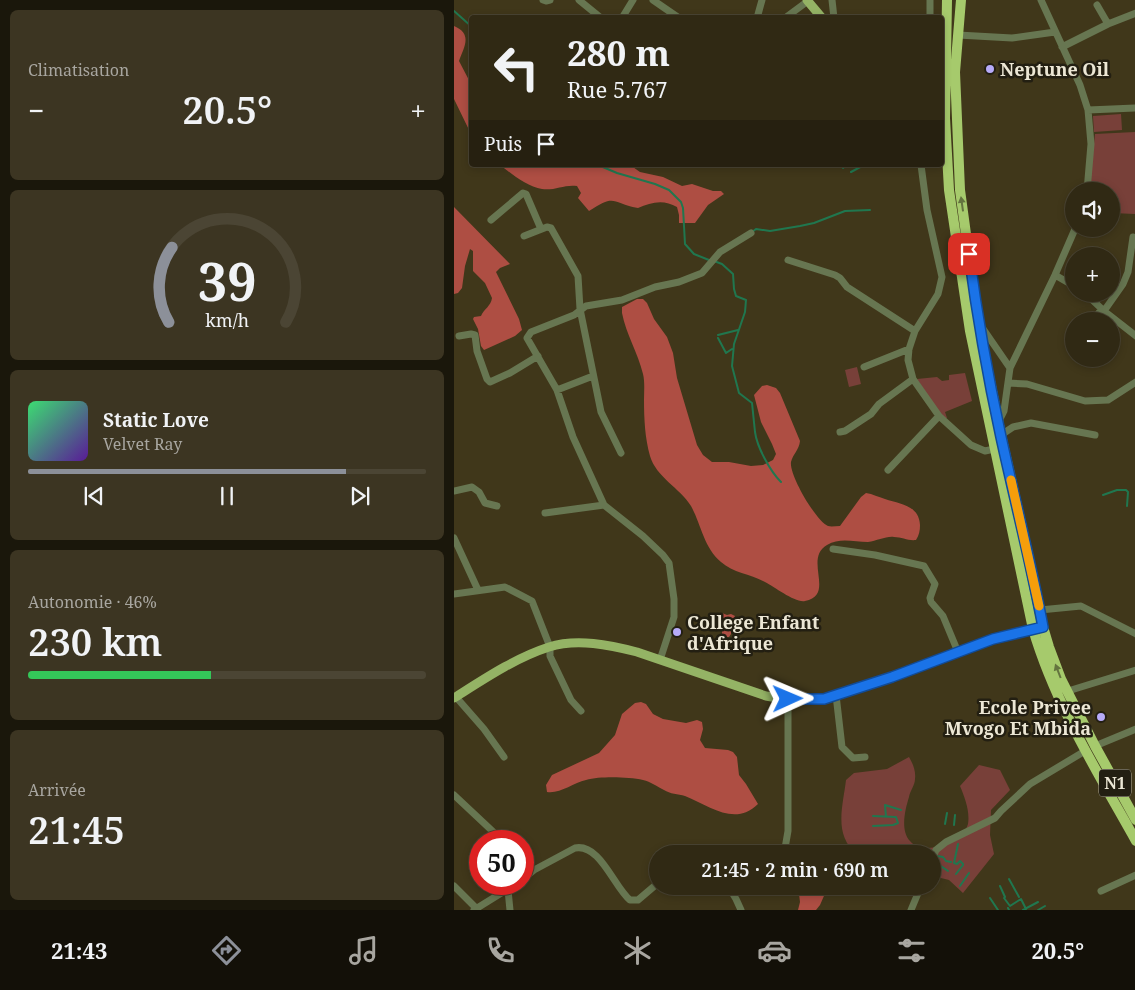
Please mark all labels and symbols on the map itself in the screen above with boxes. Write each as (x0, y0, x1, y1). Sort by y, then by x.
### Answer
place label: Neptune Oil (1000, 57, 1110, 81)
marker: Neptune Oil (984, 63, 996, 75)
one-way arrow (958, 195, 966, 211)
pin (948, 233, 990, 275)
place label: College Enfant d'Afrique (687, 610, 819, 655)
marker: College Enfant d'Afrique (671, 626, 683, 638)
one-way arrow (1054, 663, 1062, 678)
position arrow (761, 672, 813, 724)
place label: Ecole Privee Mvogo Et Mbida (945, 695, 1091, 740)
marker: Ecole Privee Mvogo Et Mbida (1095, 711, 1107, 723)
road number: N1 (1099, 770, 1131, 796)
speed limit sign: 50 (469, 830, 534, 895)

